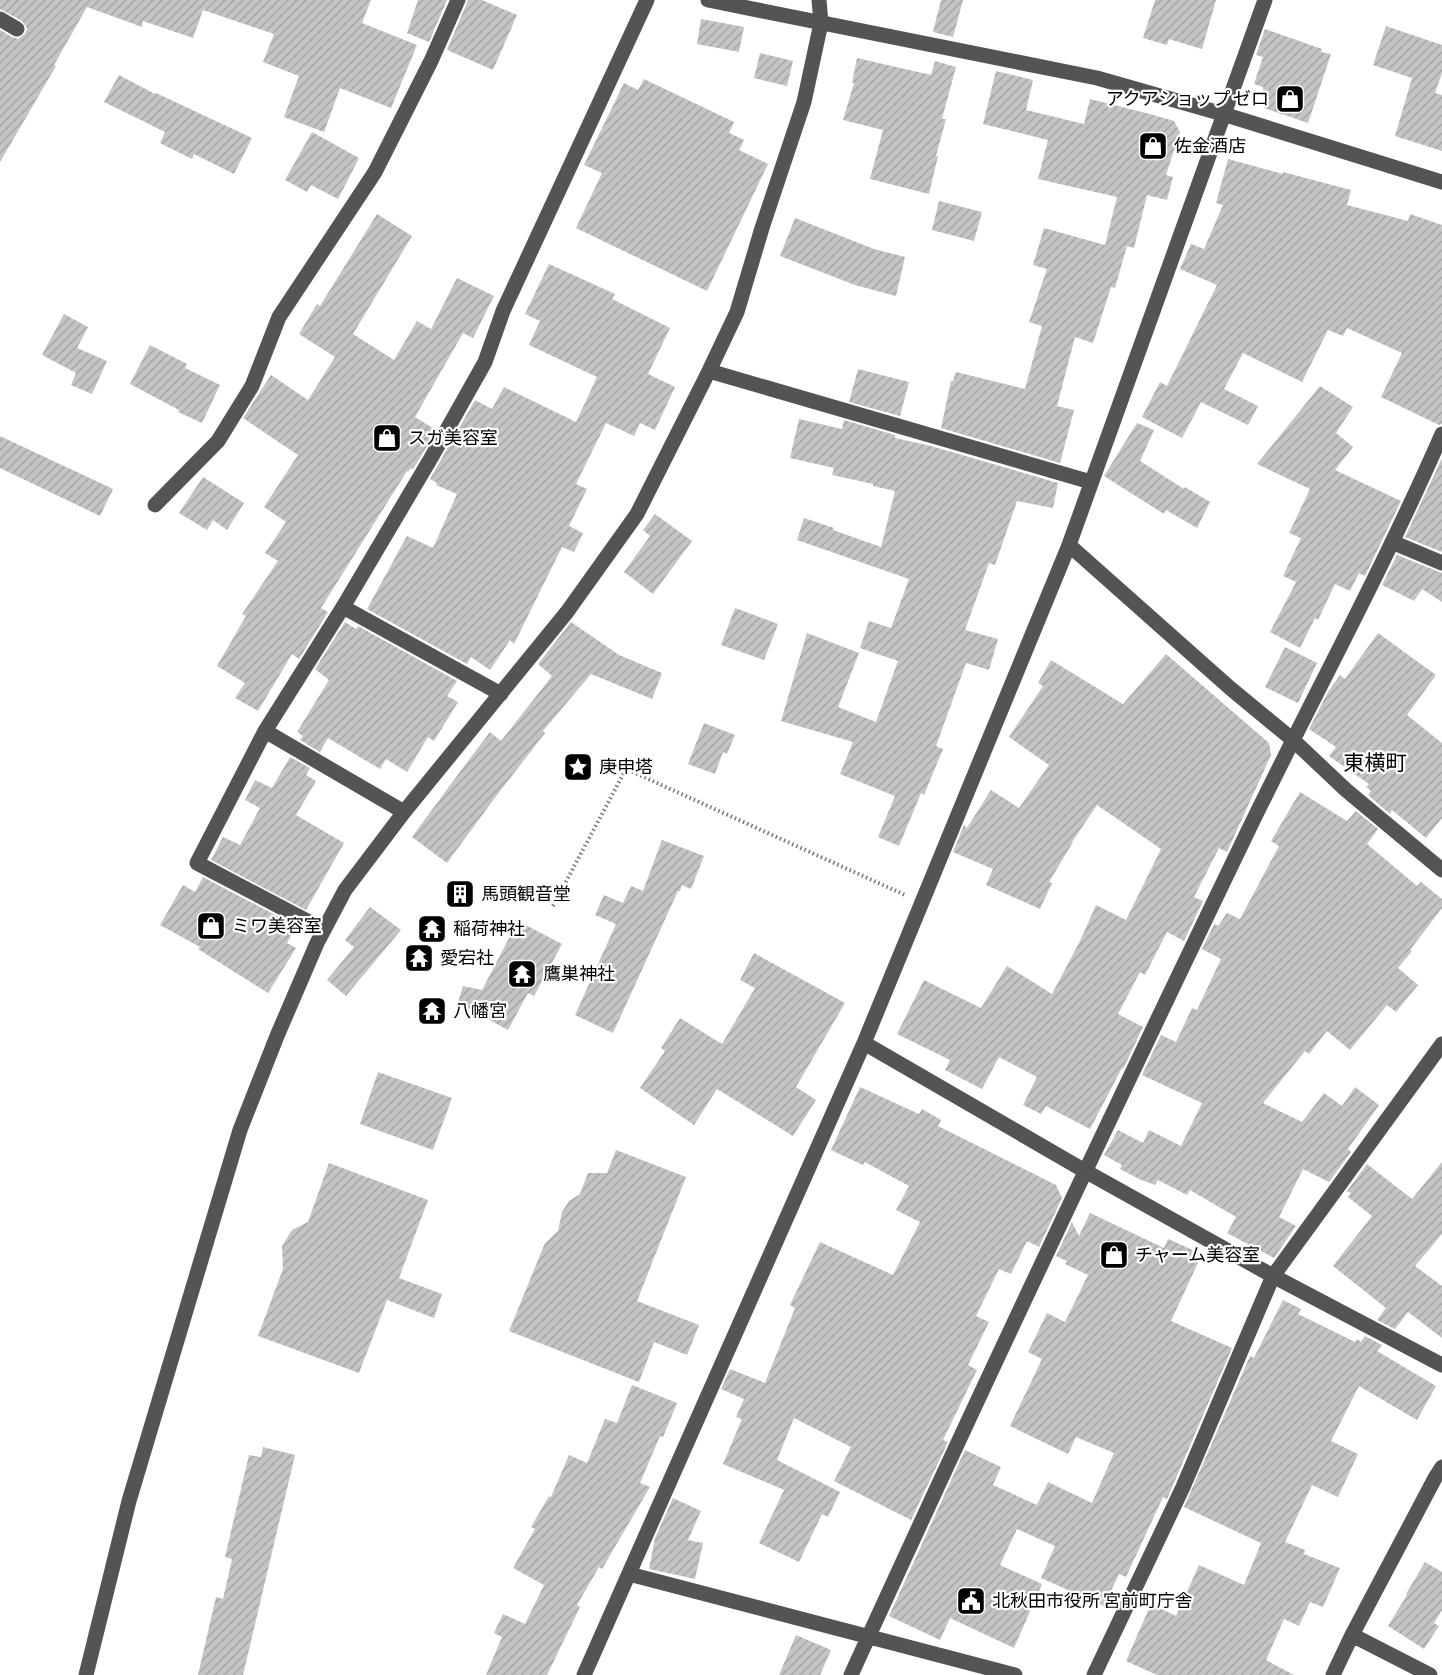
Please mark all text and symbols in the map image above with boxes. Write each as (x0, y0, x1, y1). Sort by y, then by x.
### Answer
shop icon: アクアショップ ゼロ (1274, 83, 1306, 115)
place label: アクアショップ ゼロ (1106, 89, 1269, 110)
shop icon: 佐金酒店 (1137, 130, 1169, 162)
place label: 佐金酒店 (1174, 136, 1246, 157)
shop icon: スガ美容室 (371, 422, 403, 454)
place label: スガ美容室 (408, 428, 498, 449)
place icon: 庚申塔 (562, 751, 594, 783)
district label: 東横町 (1344, 751, 1407, 776)
place label: 庚申塔 (599, 757, 653, 778)
building icon: 馬頭観音堂 (444, 878, 476, 910)
place label: 馬頭観音堂 (481, 884, 571, 905)
shop icon: ミワ美容室 (195, 910, 227, 942)
temple icon: 稲荷神社 (416, 913, 448, 945)
place label: ミワ美容室 (232, 916, 322, 937)
place label: 稲荷神社 (453, 919, 525, 940)
temple icon: 愛宕社 (403, 942, 435, 974)
place label: 愛宕社 (440, 948, 494, 969)
temple icon: 鷹巣神社 (506, 958, 538, 990)
place label: 鷹巣神社 (543, 964, 615, 985)
temple icon: 八幡宮 (416, 995, 448, 1027)
place label: 八幡宮 (453, 1001, 507, 1022)
shop icon: チャーム美容室 (1098, 1239, 1130, 1271)
place label: チャーム美容室 (1135, 1245, 1260, 1266)
public building icon: 北秋田市役所 宮前町庁舎 (955, 1585, 987, 1617)
place label: 北秋田市役所 宮前町庁舎 (992, 1591, 1193, 1612)

